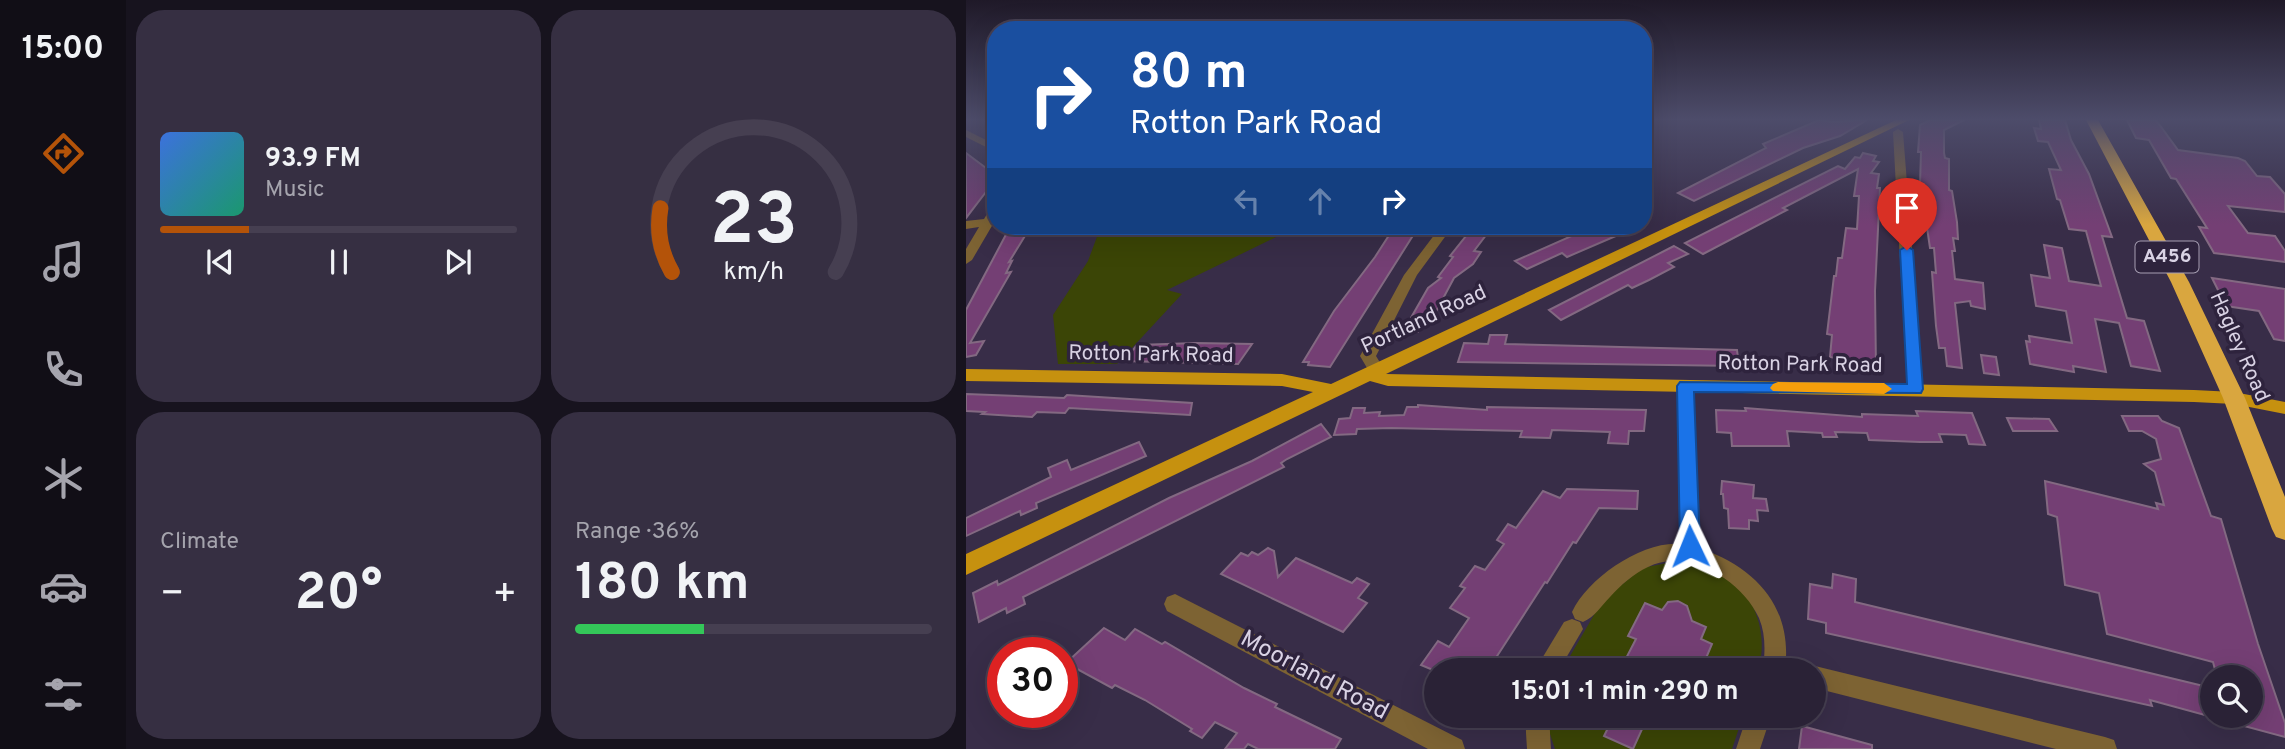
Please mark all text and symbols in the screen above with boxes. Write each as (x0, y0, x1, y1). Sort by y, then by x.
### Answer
text: 15:00 (22, 30, 104, 70)
text: 80 m (1130, 44, 1247, 106)
icon: right (1015, 49, 1106, 140)
text: Rotton Park Road (1130, 105, 1382, 145)
icon: directions (39, 129, 88, 178)
text: 93.9 FM (265, 143, 361, 176)
text: Music (265, 176, 325, 205)
pin (1877, 178, 1937, 250)
text: 23 (709, 179, 798, 271)
icon: left (1228, 182, 1266, 220)
icon: ahead (1301, 182, 1339, 220)
icon: right (1374, 182, 1412, 220)
icon: arrive (1888, 189, 1926, 227)
icon: music (39, 237, 88, 286)
road number: A456 (2136, 242, 2198, 272)
icon: previous (201, 243, 239, 281)
icon: pause (320, 243, 358, 281)
icon: next (439, 243, 477, 281)
text: km/h (723, 257, 784, 289)
street label: Portland Road (1357, 279, 1491, 361)
street label: Hagley Road (2203, 287, 2275, 407)
street label: Rotton Park Road (1068, 340, 1234, 370)
icon: phone (39, 345, 88, 394)
street label: Rotton Park Road (1717, 350, 1883, 380)
icon: climate (39, 454, 88, 503)
position arrow (1653, 509, 1727, 583)
text: Range · 36% (575, 518, 699, 547)
text: Climate (160, 528, 239, 557)
text: 180 km (575, 552, 750, 618)
icon: car (39, 562, 88, 611)
text: 20° (295, 562, 382, 628)
text: − (160, 571, 185, 620)
text: + (492, 571, 517, 620)
street label: Moorland Road (1235, 624, 1393, 728)
speed limit sign: 30 (987, 637, 1078, 728)
map controls (2200, 665, 2263, 728)
button: search (2200, 665, 2263, 728)
icon: filters (39, 670, 88, 719)
text: 15:01 · 1 min · 290 m (1512, 676, 1738, 709)

